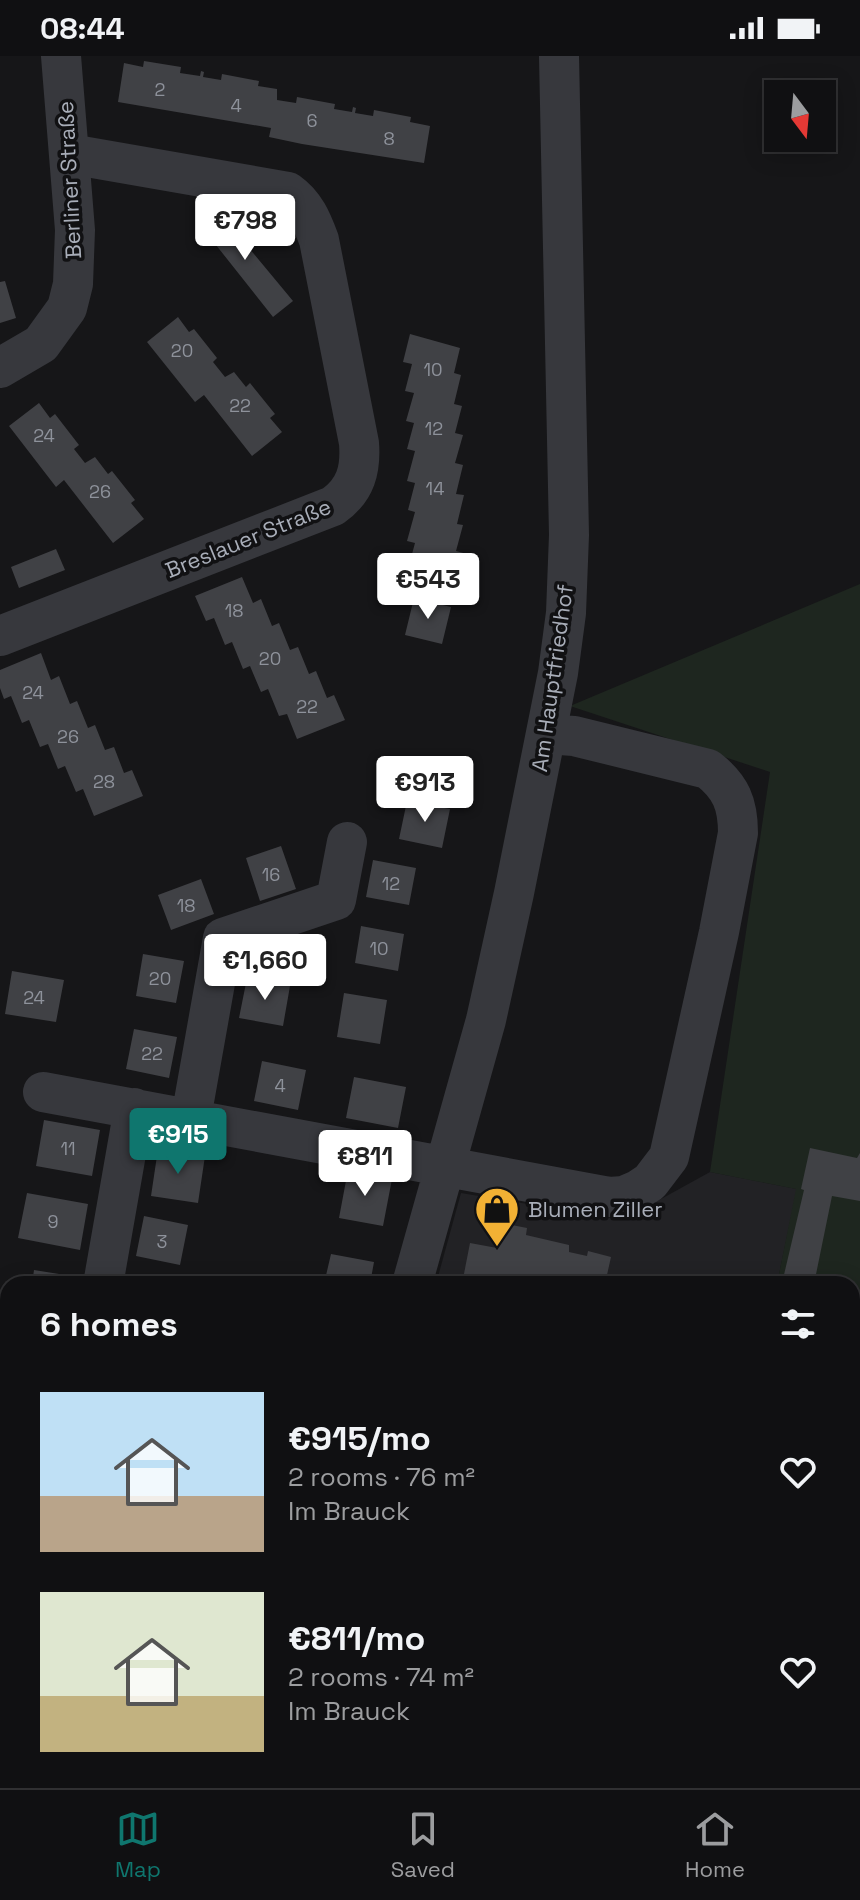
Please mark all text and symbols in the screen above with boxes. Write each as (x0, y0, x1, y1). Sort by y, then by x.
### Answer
text: 08:44 (40, 9, 125, 48)
house number: 2 (155, 78, 165, 101)
north arrow (764, 80, 836, 152)
map controls (764, 80, 836, 152)
house number: 4 (230, 94, 242, 117)
street label: Berliner Straße (51, 100, 87, 260)
house number: 6 (306, 109, 318, 132)
house number: 8 (383, 127, 395, 150)
pin: €798 (198, 194, 292, 262)
text: €798 (213, 203, 277, 237)
house number: 20 (171, 339, 193, 362)
house number: 10 (423, 358, 443, 381)
house number: 22 (229, 394, 251, 417)
house number: 12 (425, 417, 443, 440)
house number: 24 (33, 424, 55, 447)
house number: 14 (426, 477, 444, 500)
house number: 26 (89, 480, 111, 503)
street label: Breslauer Straße (161, 492, 335, 584)
pin: €543 (381, 553, 475, 621)
text: €543 (395, 562, 461, 596)
street label: Am Hauptfriedhof (525, 582, 579, 773)
house number: 18 (225, 599, 243, 622)
house number: 20 (259, 647, 281, 670)
house number: 24 (22, 681, 44, 704)
house number: 22 (296, 695, 318, 718)
house number: 26 (57, 725, 79, 748)
pin: €913 (378, 756, 472, 824)
text: €913 (394, 765, 456, 799)
house number: 28 (93, 770, 115, 793)
house number: 16 (262, 863, 280, 886)
house number: 12 (382, 872, 400, 895)
house number: 18 (177, 894, 195, 917)
pin: €1,660 (200, 934, 330, 1002)
house number: 10 (369, 937, 389, 960)
text: €1,660 (222, 943, 308, 977)
house number: 20 (149, 967, 171, 990)
house number: 24 (23, 986, 45, 1009)
house number: 22 (141, 1042, 163, 1065)
house number: 4 (274, 1074, 286, 1097)
pin: €915 (131, 1108, 225, 1176)
text: €915 (147, 1117, 209, 1151)
pin: €811 (318, 1130, 412, 1198)
house number: 11 (60, 1137, 76, 1160)
text: €811 (337, 1139, 393, 1173)
shop icon: Blumen Ziller (473, 1185, 521, 1248)
place label: Blumen Ziller (528, 1195, 663, 1223)
house number: 9 (47, 1210, 59, 1233)
house number: 3 (157, 1230, 167, 1253)
icon: filters (776, 1302, 820, 1346)
text: 6 homes (40, 1303, 178, 1346)
text: €915/mo (288, 1417, 431, 1460)
icon: home (104, 1424, 200, 1520)
icon: heart (776, 1450, 820, 1494)
text: 2 rooms · 76 m² (288, 1460, 475, 1494)
text: Im Brauck (288, 1494, 410, 1528)
text: €811/mo (288, 1617, 425, 1660)
icon: home (104, 1624, 200, 1720)
icon: heart (776, 1650, 820, 1694)
text: 2 rooms · 74 m² (288, 1660, 474, 1694)
text: Im Brauck (288, 1694, 410, 1728)
tab: Map (115, 1807, 161, 1883)
tab: Saved (391, 1807, 455, 1883)
tab: Home (685, 1807, 745, 1883)

